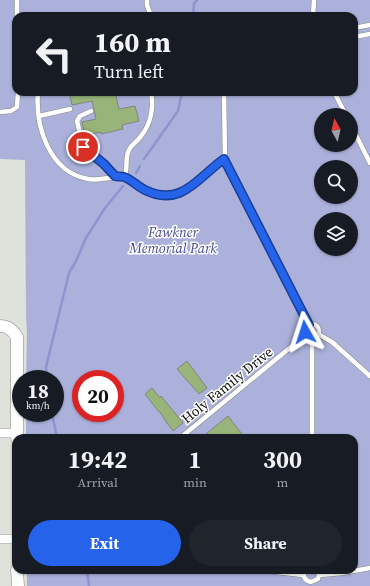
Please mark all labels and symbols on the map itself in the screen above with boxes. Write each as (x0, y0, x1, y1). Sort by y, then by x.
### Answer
north arrow (314, 108, 358, 152)
pin (66, 130, 100, 164)
park label: Fawkner Memorial Park (128, 222, 217, 258)
position arrow (284, 311, 326, 353)
street label: Holy Family Drive (177, 342, 277, 428)
speed limit sign: 20 (72, 370, 124, 422)

